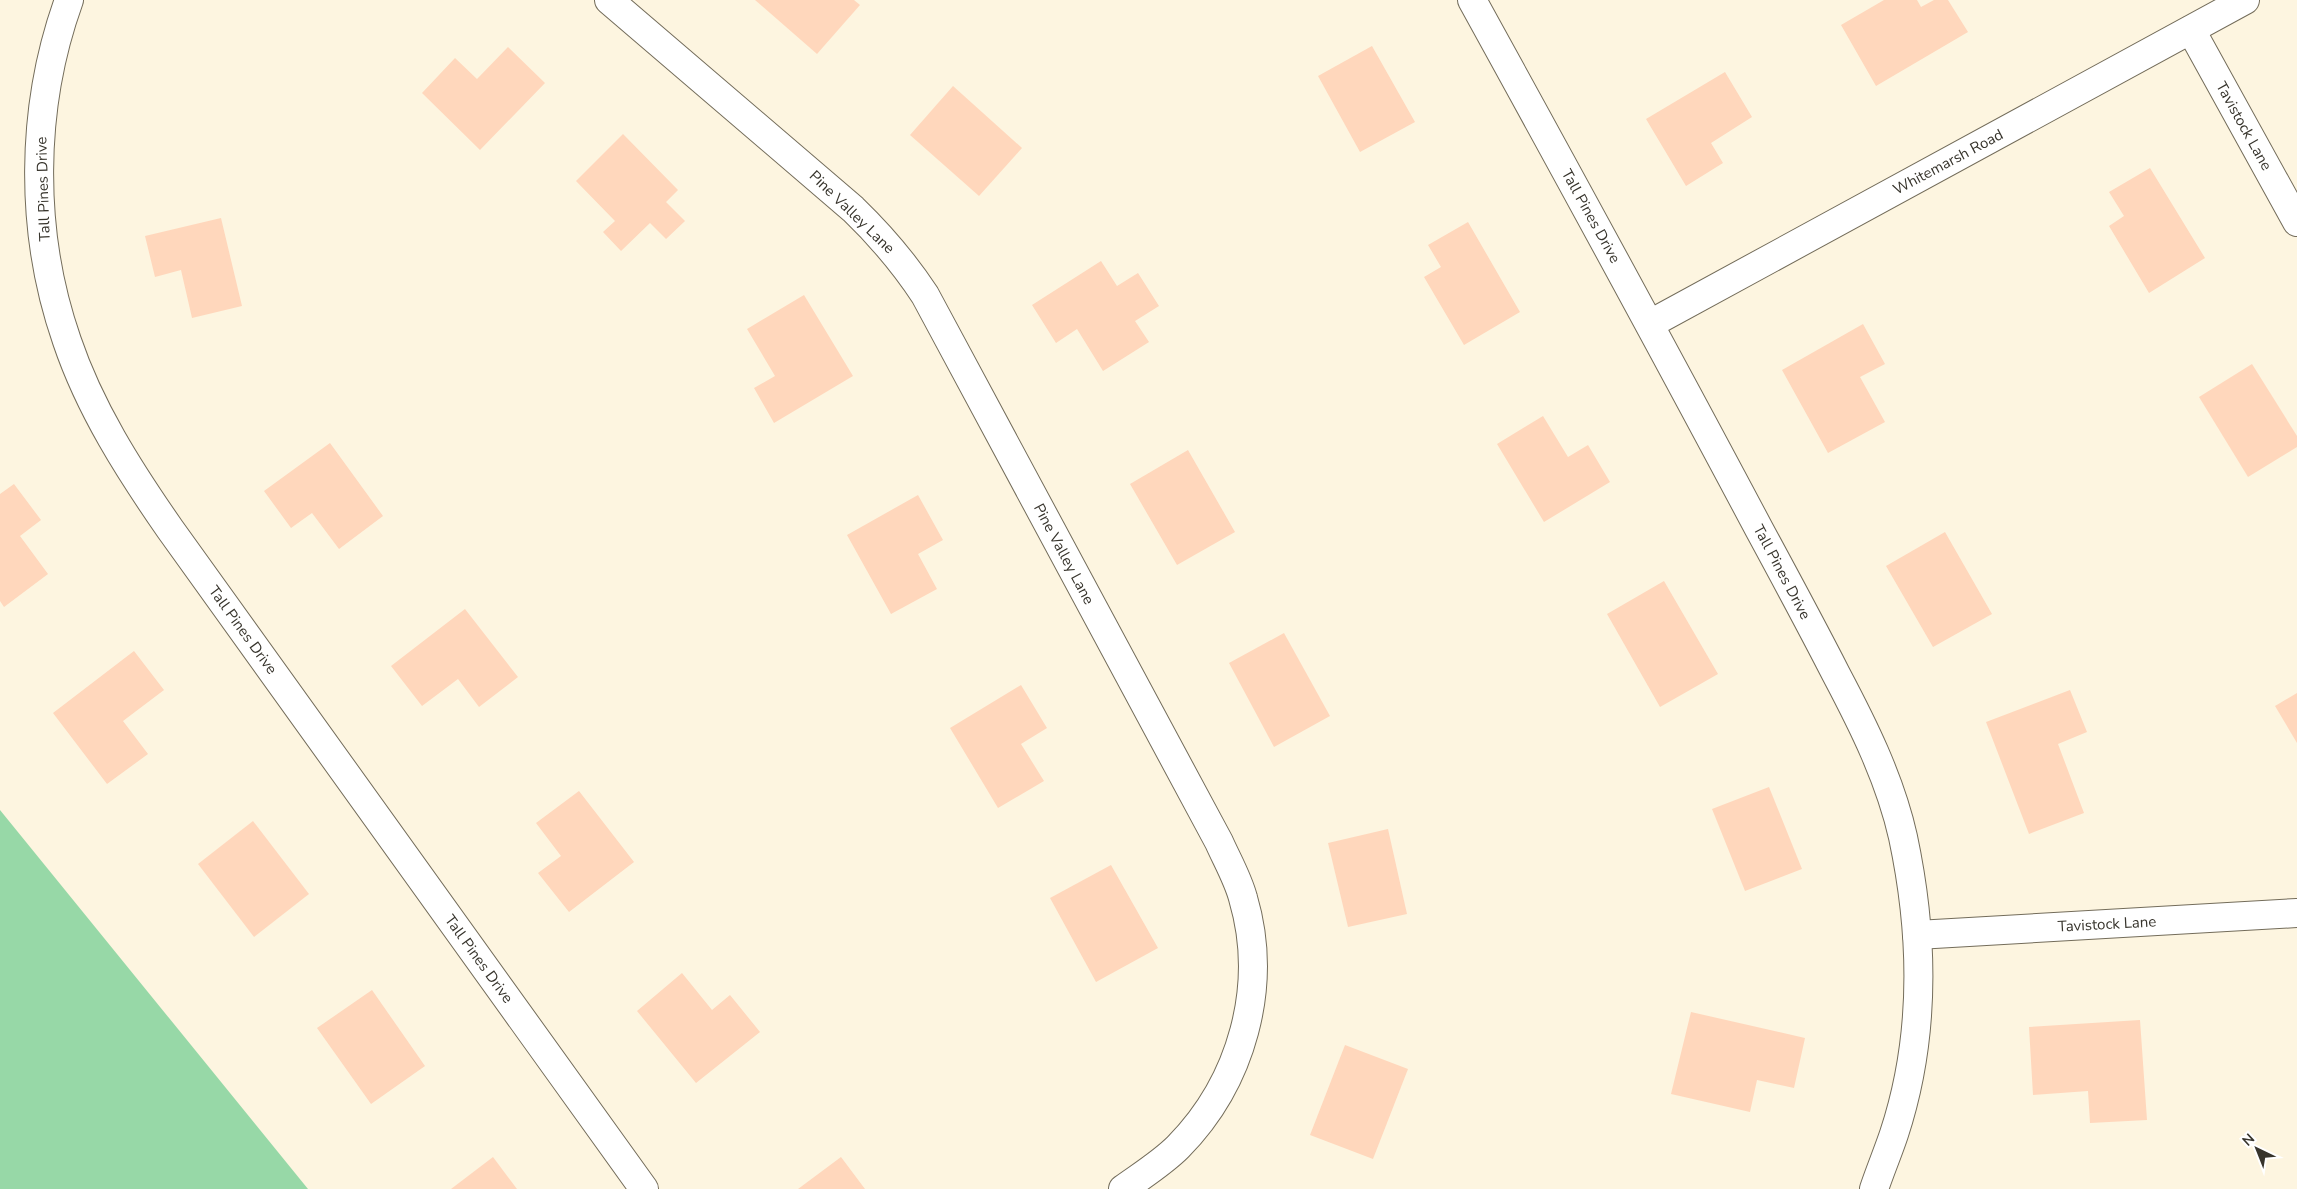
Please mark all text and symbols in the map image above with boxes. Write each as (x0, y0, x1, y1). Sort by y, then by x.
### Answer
street label: Tavistock Lane (2211, 78, 2277, 174)
street label: Whitemarsh Road (1889, 124, 2007, 200)
street label: Tall Pines Drive (31, 136, 55, 242)
street label: Tall Pines Drive (1557, 165, 1625, 267)
street label: Pine Valley Lane (805, 166, 899, 258)
street label: Pine Valley Lane (1029, 500, 1099, 608)
street label: Tall Pines Drive (1749, 521, 1815, 623)
street label: Tall Pines Drive (204, 582, 282, 678)
street label: Tall Pines Drive (440, 911, 518, 1007)
street label: Tavistock Lane (2057, 911, 2157, 937)
north arrow (2232, 1124, 2282, 1174)
text: N (2238, 1129, 2259, 1150)

